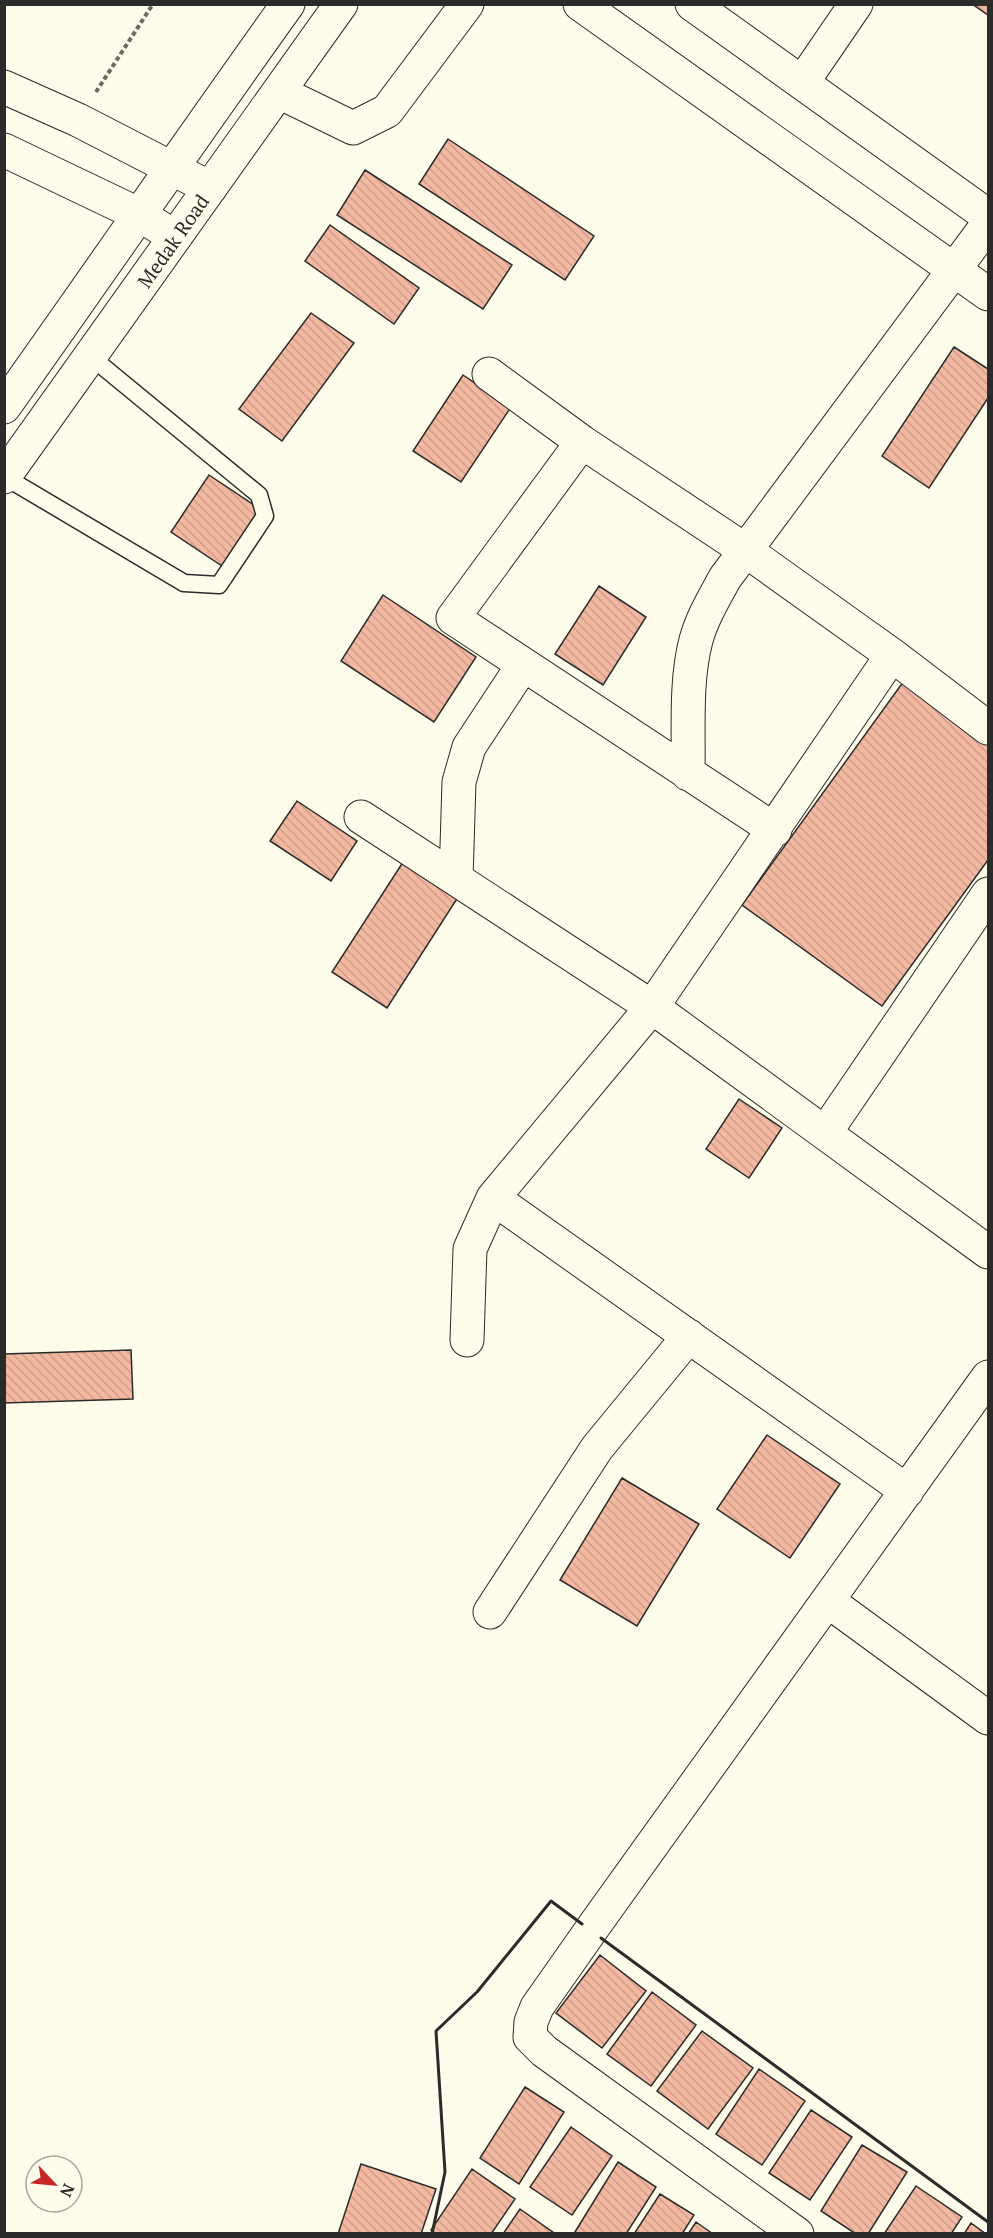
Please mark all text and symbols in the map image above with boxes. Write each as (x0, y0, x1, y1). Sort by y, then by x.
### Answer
street label: Medak Road (131, 189, 215, 293)
north arrow (24, 2154, 84, 2214)
text: N (55, 2180, 80, 2201)

